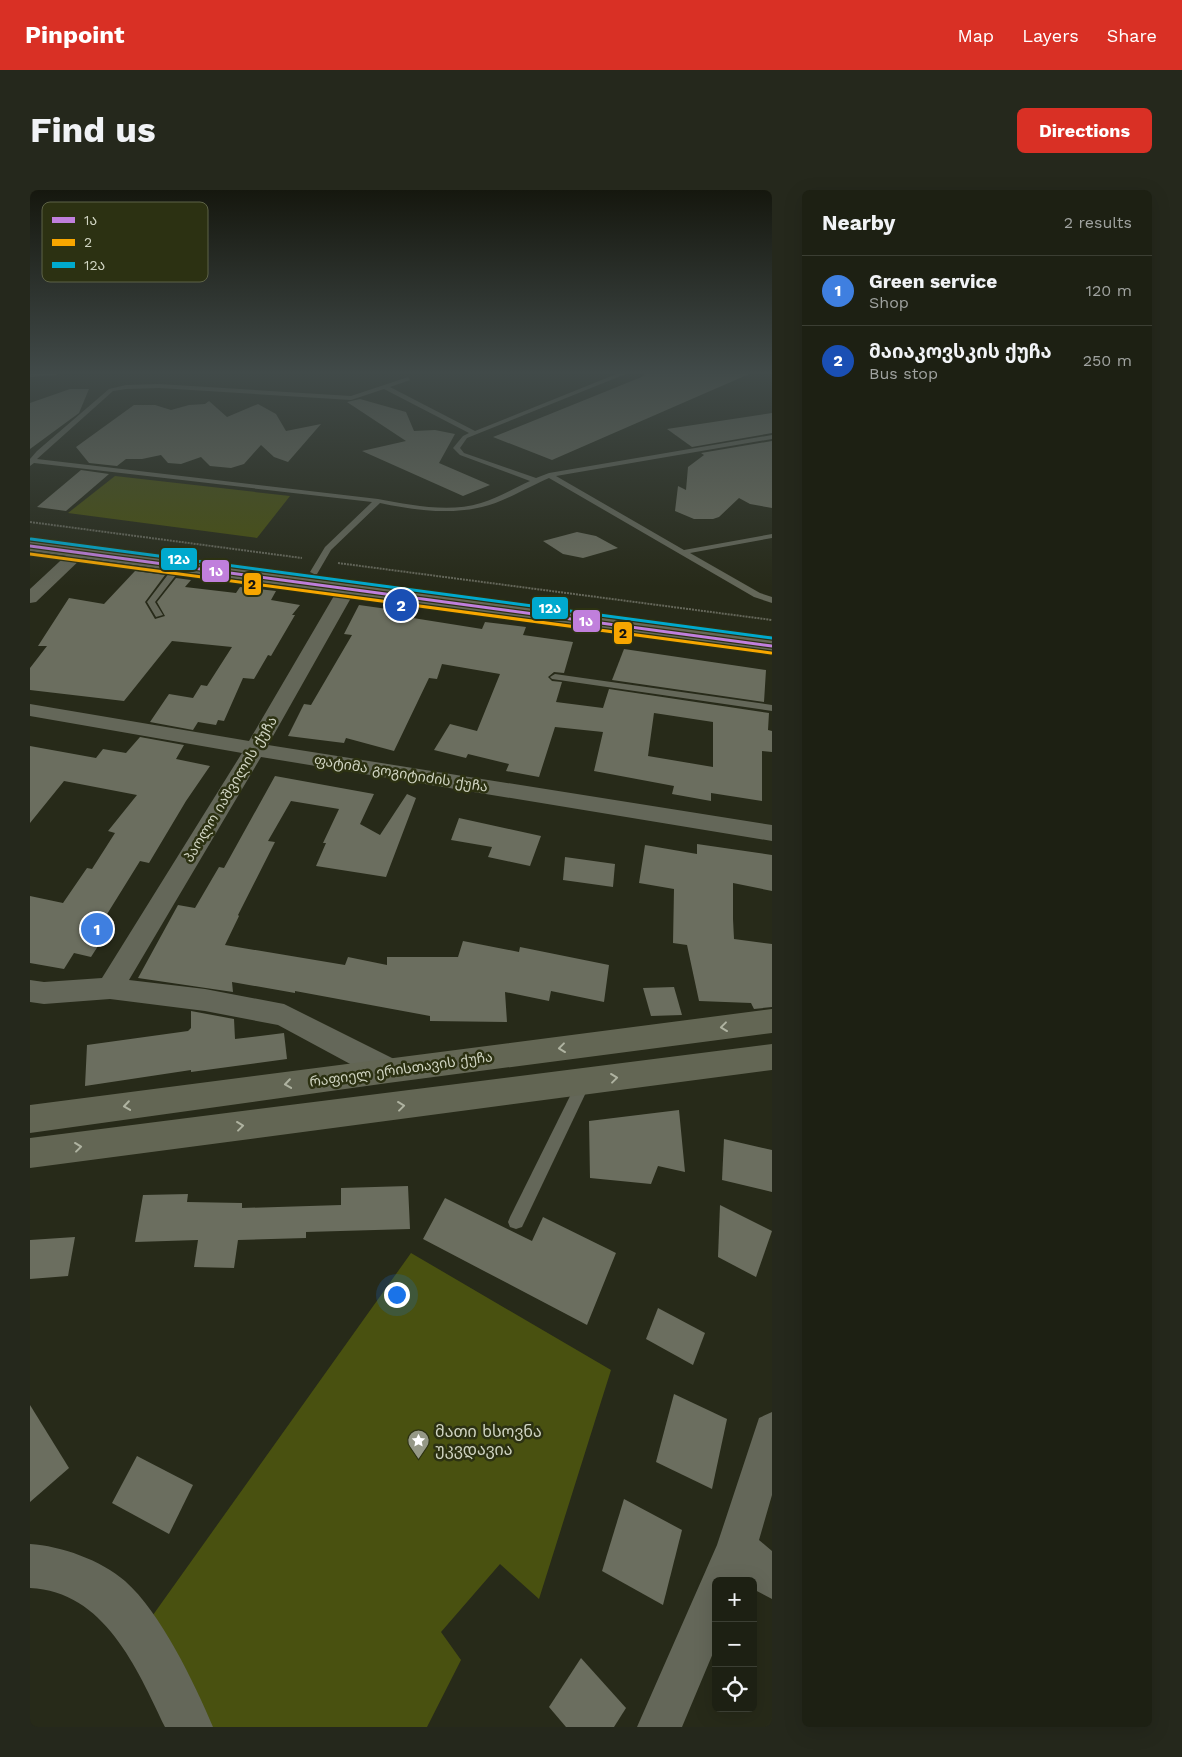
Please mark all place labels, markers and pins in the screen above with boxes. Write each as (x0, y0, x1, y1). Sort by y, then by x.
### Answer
pin: 2 (385, 586, 417, 624)
pin: 1 (81, 910, 113, 948)
place label: მათი ხსოვნა უკვდავია (435, 1422, 542, 1460)
place icon: მათი ხსოვნა უკვდავია (407, 1428, 431, 1459)

